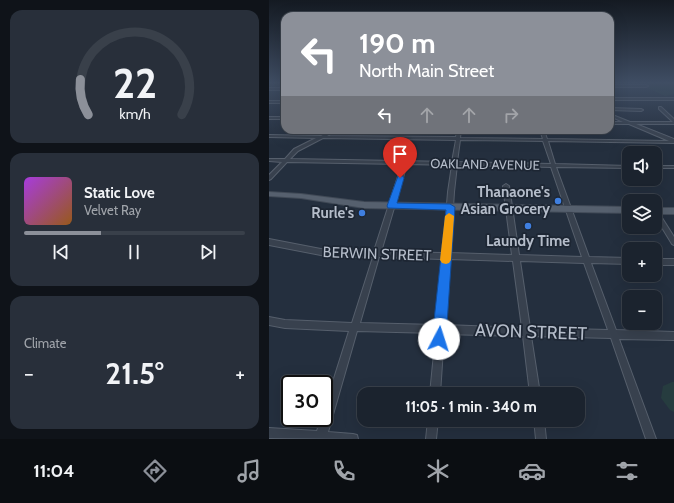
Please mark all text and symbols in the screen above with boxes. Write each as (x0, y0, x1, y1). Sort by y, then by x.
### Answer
text: 190 m (359, 26, 435, 60)
icon: left (293, 28, 345, 80)
text: 22 (112, 57, 157, 107)
text: North Main Street (359, 60, 494, 82)
text: km/h (119, 104, 150, 122)
icon: left (374, 104, 396, 126)
icon: ahead (416, 104, 438, 126)
icon: ahead (458, 104, 480, 126)
icon: right (500, 104, 522, 126)
pin (383, 137, 417, 178)
icon: arrive (389, 143, 411, 165)
map controls (622, 146, 662, 330)
button: sound (622, 146, 662, 186)
street label: OAKLAND AVENUE (430, 155, 540, 173)
place label: Thanaone's Asian Grocery (461, 183, 551, 218)
text: Static Love (84, 184, 155, 202)
button: layers (622, 194, 662, 234)
marker: Thanaone's Asian Grocery (553, 196, 563, 206)
text: Velvet Ray (84, 202, 141, 218)
place label: Rurle's (311, 204, 354, 222)
marker: Rurle's (357, 208, 367, 218)
marker: Laundy Time (523, 221, 533, 231)
place label: Laundy Time (486, 232, 570, 250)
icon: previous (50, 241, 72, 263)
icon: pause (123, 241, 145, 263)
icon: next (197, 241, 219, 263)
button: + (622, 242, 662, 282)
street label: BERWIN STREET (322, 243, 432, 265)
button: − (622, 290, 662, 330)
position arrow (418, 318, 460, 360)
street label: AVON STREET (475, 319, 588, 345)
text: Climate (24, 335, 66, 351)
text: 21.5° (105, 355, 164, 392)
text: − (24, 360, 34, 387)
text: + (235, 360, 245, 387)
speed limit sign: 30 (281, 375, 333, 427)
text: 11:05 · 1 min · 340 m (405, 398, 537, 416)
icon: directions (141, 457, 169, 485)
icon: music (235, 457, 263, 485)
icon: phone (330, 457, 358, 485)
icon: climate (424, 457, 452, 485)
icon: car (518, 457, 546, 485)
icon: filters (613, 457, 641, 485)
text: 11:04 (33, 460, 74, 482)

